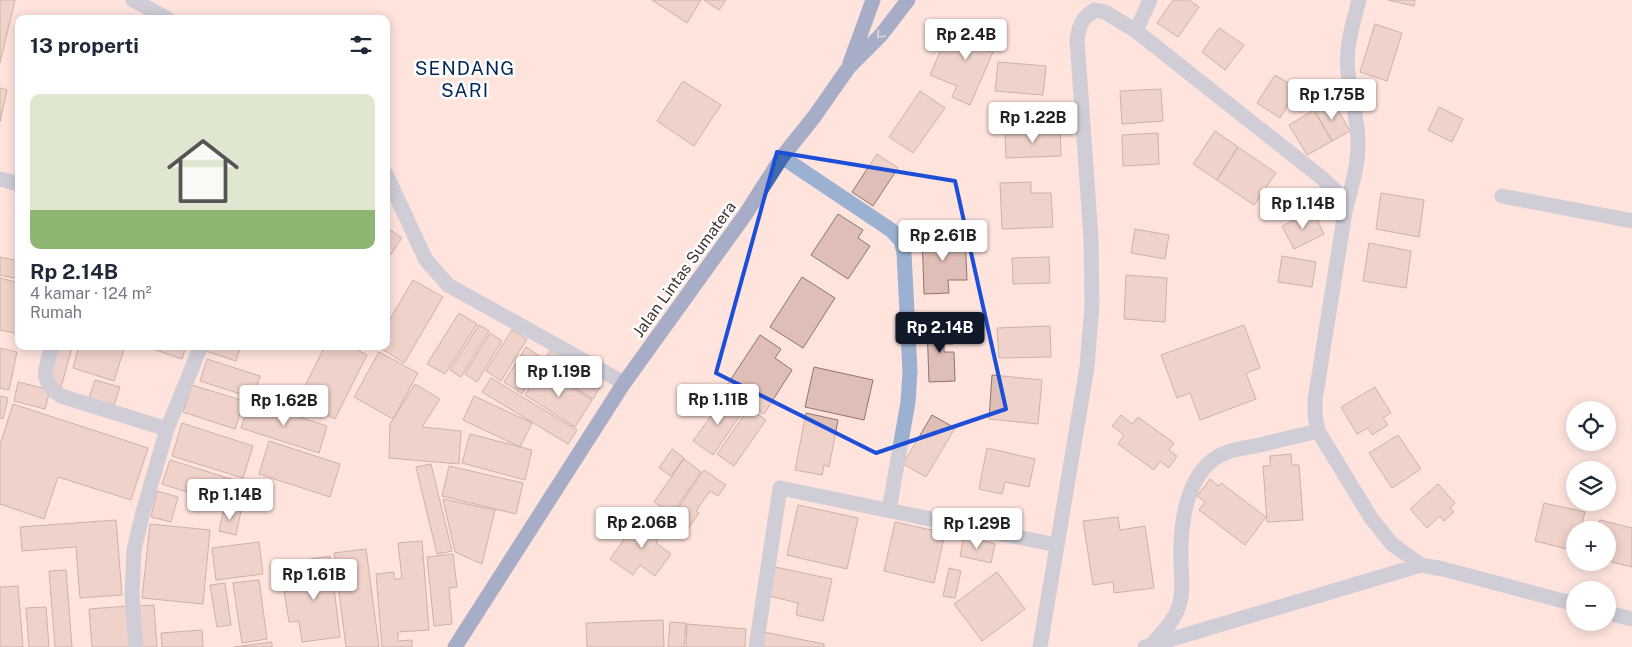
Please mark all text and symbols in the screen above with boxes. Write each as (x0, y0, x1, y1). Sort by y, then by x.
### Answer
pin: Rp 2.4B (920, 18, 1012, 61)
text: Rp 2.4B (936, 25, 996, 44)
one-way arrow (877, 30, 886, 39)
icon: filters (347, 31, 375, 59)
text: 13 properti (30, 33, 139, 58)
district label: SENDANG SARI (415, 57, 515, 101)
pin: Rp 1.75B (1280, 78, 1384, 121)
text: Rp 1.75B (1299, 85, 1365, 104)
pin: Rp 1.22B (981, 102, 1085, 144)
text: Rp 1.22B (999, 108, 1067, 127)
icon: home (158, 126, 248, 216)
pin: Rp 1.14B (1251, 188, 1355, 230)
text: Rp 1.14B (1271, 194, 1335, 213)
street label: Jalan Lintas Sumatera (629, 198, 740, 341)
pin: Rp 2.61B (891, 220, 995, 262)
text: Rp 2.61B (909, 226, 977, 245)
text: Rp 2.14B (30, 259, 118, 284)
text: 4 kamar · 124 m² (30, 284, 152, 303)
text: Rumah (30, 303, 82, 322)
pin: Rp 2.14B (888, 312, 992, 354)
text: Rp 2.14B (906, 318, 974, 337)
pin: Rp 1.19B (507, 356, 611, 398)
text: Rp 1.19B (527, 362, 591, 381)
pin: Rp 1.62B (232, 384, 336, 427)
pin: Rp 1.11B (666, 384, 770, 426)
text: Rp 1.11B (688, 390, 748, 409)
text: Rp 1.62B (250, 391, 318, 410)
map controls (1566, 401, 1616, 631)
button: locate (1566, 401, 1616, 451)
button: layers (1566, 461, 1616, 511)
pin: Rp 1.14B (178, 478, 282, 521)
text: Rp 1.14B (198, 485, 262, 504)
pin: Rp 2.06B (590, 506, 694, 549)
pin: Rp 1.29B (925, 508, 1029, 550)
text: Rp 2.06B (607, 513, 677, 532)
text: Rp 1.29B (943, 514, 1011, 533)
button: + (1566, 521, 1616, 571)
pin: Rp 1.61B (262, 558, 366, 601)
text: Rp 1.61B (282, 565, 346, 584)
button: − (1566, 581, 1616, 631)

